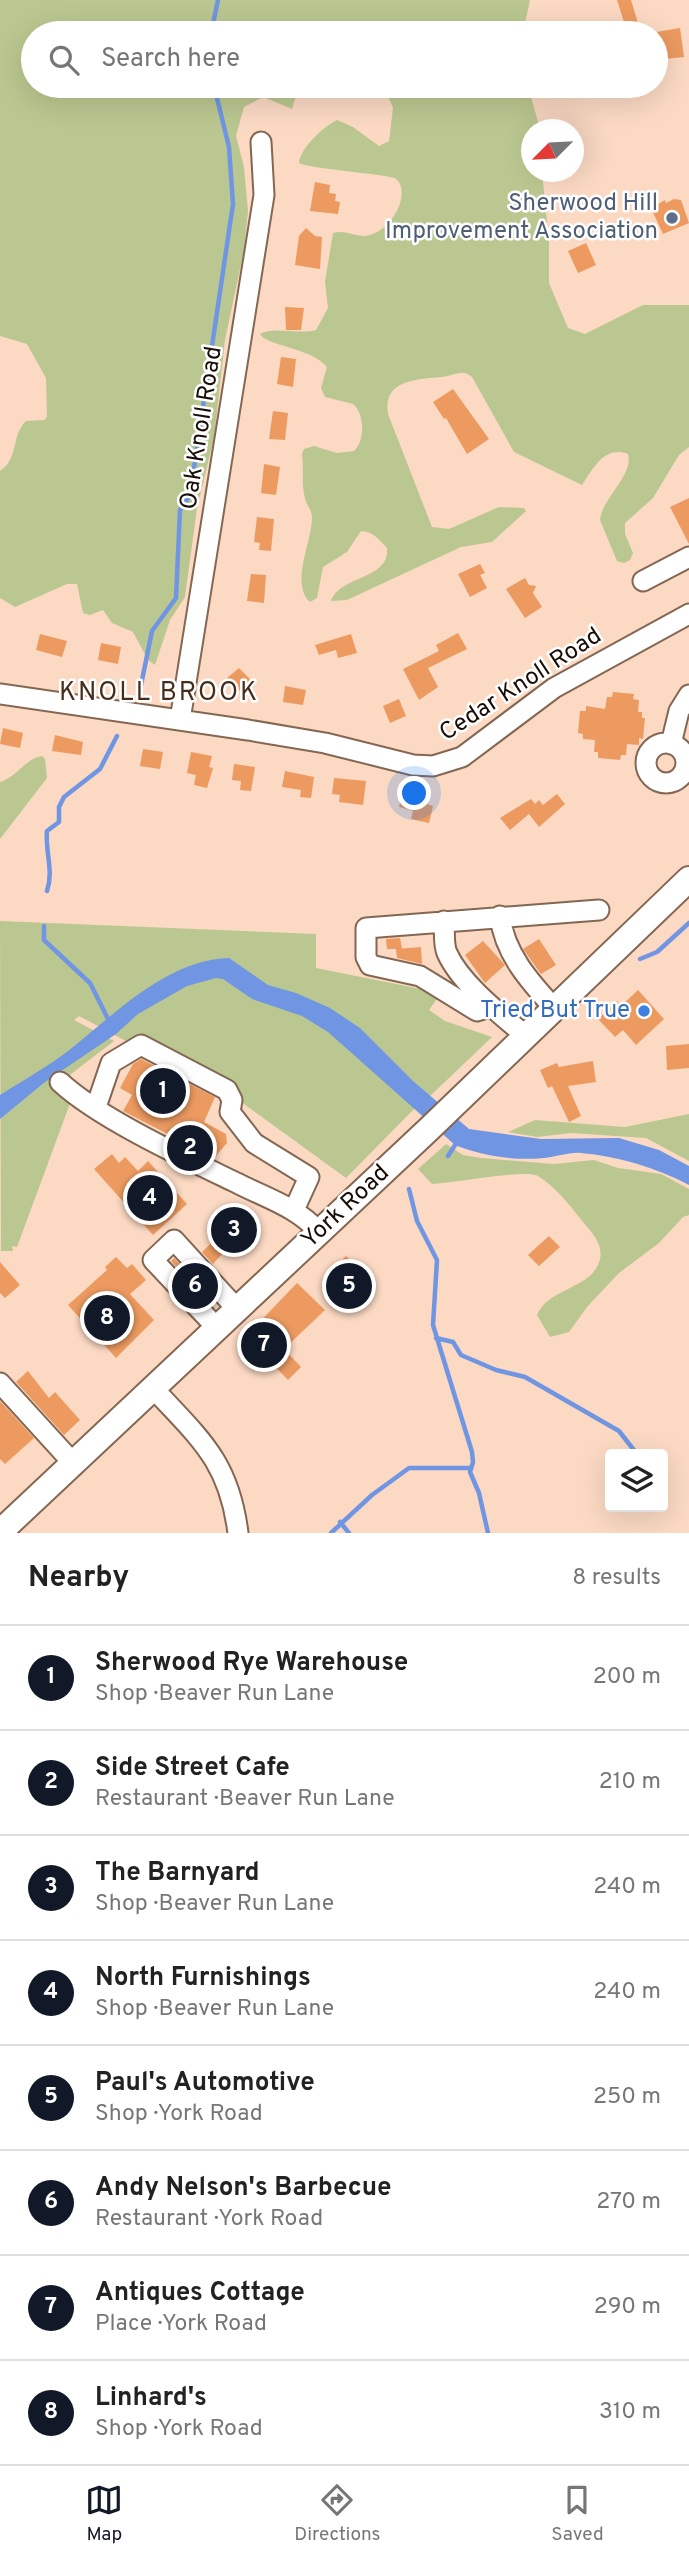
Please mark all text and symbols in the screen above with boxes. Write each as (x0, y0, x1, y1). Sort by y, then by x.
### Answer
search box (21, 21, 668, 98)
icon: search (45, 41, 83, 79)
text: Search here (101, 43, 240, 76)
north arrow (521, 119, 584, 182)
place label: Sherwood Hill Improvement Association (385, 189, 658, 247)
marker: Sherwood Hill Improvement Association (664, 210, 680, 226)
street label: Oak Knoll Road (174, 344, 230, 512)
street label: Cedar Knoll Road (434, 621, 608, 749)
district label: KNOLL BROOK (59, 677, 259, 710)
your location (397, 776, 431, 810)
place label: Tried But True (480, 996, 630, 1026)
marker: Tried But True (636, 1003, 652, 1019)
pin: 1 (140, 1065, 186, 1117)
pin: 2 (167, 1122, 213, 1174)
street label: York Road (296, 1159, 396, 1255)
pin: 4 (127, 1172, 173, 1224)
pin: 3 (211, 1204, 257, 1256)
pin: 6 (172, 1260, 218, 1312)
pin: 5 (326, 1260, 372, 1312)
pin: 8 (84, 1292, 130, 1344)
pin: 7 (241, 1319, 287, 1371)
map controls (605, 1449, 668, 1512)
button: layers (605, 1449, 668, 1512)
text: Nearby (28, 1560, 129, 1597)
text: 8 results (572, 1564, 661, 1593)
text: Sherwood Rye Warehouse (95, 1647, 408, 1680)
text: 1 (46, 1663, 56, 1692)
text: 200 m (593, 1663, 661, 1692)
text: Shop · Beaver Run Lane (95, 1680, 334, 1709)
text: Side Street Cafe (95, 1752, 290, 1785)
text: 2 (44, 1768, 58, 1797)
text: 210 m (599, 1768, 661, 1797)
text: Restaurant · Beaver Run Lane (95, 1785, 395, 1814)
text: The Barnyard (95, 1857, 260, 1890)
text: 3 (44, 1873, 58, 1902)
text: 240 m (593, 1873, 661, 1902)
text: Shop · Beaver Run Lane (95, 1890, 334, 1919)
text: North Furnishings (95, 1962, 311, 1995)
text: 4 (44, 1978, 58, 2007)
text: 240 m (593, 1978, 661, 2007)
text: Shop · Beaver Run Lane (95, 1995, 334, 2024)
text: Paul's Automotive (95, 2067, 315, 2100)
text: 5 (44, 2083, 58, 2112)
text: 250 m (593, 2083, 661, 2112)
text: Shop · York Road (95, 2100, 263, 2129)
text: Andy Nelson's Barbecue (95, 2172, 391, 2205)
text: 6 (44, 2188, 58, 2217)
text: 270 m (596, 2188, 661, 2217)
text: Restaurant · York Road (95, 2205, 323, 2234)
text: Antiques Cottage (95, 2277, 305, 2310)
text: 7 (45, 2293, 57, 2322)
text: 290 m (594, 2293, 661, 2322)
text: Place · York Road (95, 2310, 267, 2339)
text: Linhard's (95, 2382, 207, 2415)
text: 8 (44, 2398, 58, 2427)
text: 310 m (599, 2398, 661, 2427)
text: Shop · York Road (95, 2415, 263, 2444)
tab: Map (85, 2481, 123, 2547)
tab: Directions (294, 2481, 381, 2547)
tab: Saved (551, 2481, 604, 2547)

